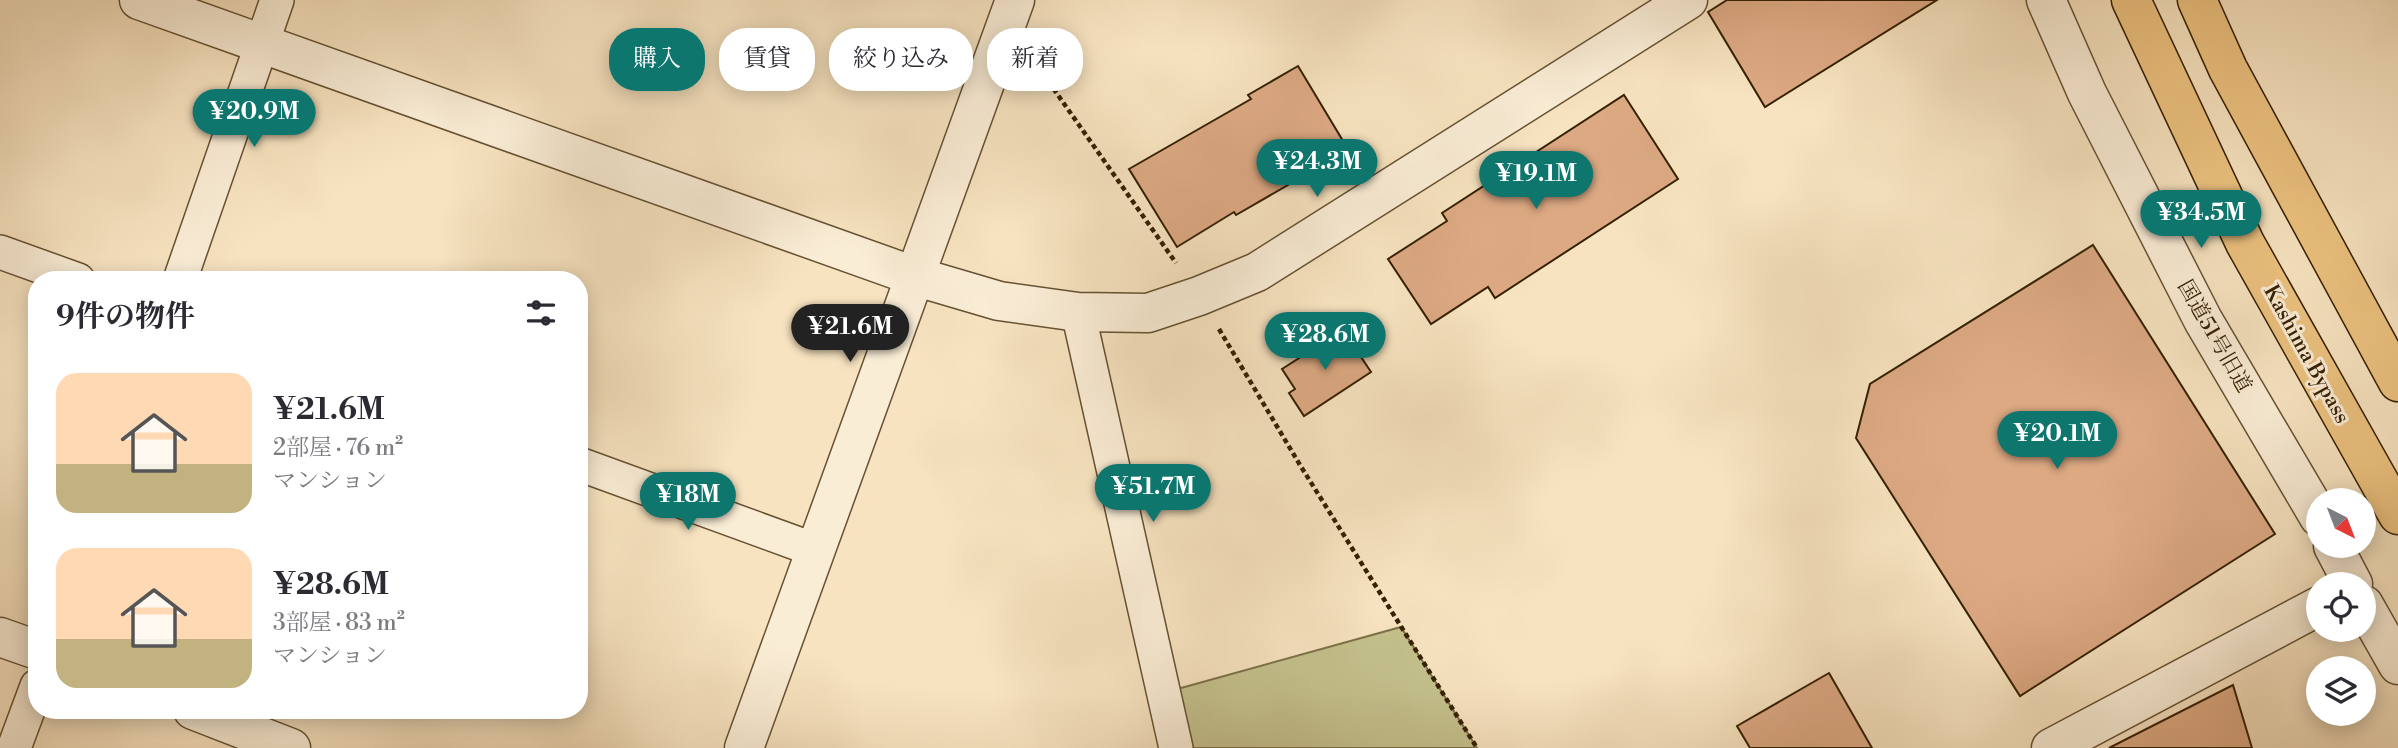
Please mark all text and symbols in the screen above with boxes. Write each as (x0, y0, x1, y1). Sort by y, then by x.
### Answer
chip: 購入 (609, 28, 705, 91)
chip: 賃貸 (719, 28, 815, 91)
chip: 絞り込み (829, 28, 973, 91)
chip: 新着 (987, 28, 1083, 91)
pin: ¥20.9M (197, 90, 311, 149)
text: ¥20.9M (209, 98, 299, 126)
pin: ¥24.3M (1260, 140, 1374, 199)
text: ¥24.3M (1272, 148, 1362, 176)
pin: ¥19.1M (1479, 152, 1593, 211)
text: ¥19.1M (1495, 160, 1577, 188)
pin: ¥34.5M (2144, 190, 2258, 250)
text: ¥34.5M (2156, 199, 2246, 227)
street label: 国道51号旧道 (2171, 276, 2257, 397)
street label: Kashima Bypass (2257, 281, 2355, 428)
icon: filters (522, 294, 560, 332)
text: 9件の物件 (56, 298, 195, 336)
pin: ¥21.6M (793, 304, 907, 364)
pin: ¥28.6M (1268, 312, 1382, 372)
text: ¥21.6M (807, 313, 893, 341)
text: ¥28.6M (1281, 321, 1369, 349)
text: ¥21.6M (273, 391, 385, 429)
icon: home (112, 401, 196, 485)
pin: ¥20.1M (2000, 412, 2114, 471)
text: ¥20.1M (2013, 420, 2101, 448)
text: 2部屋 · 76 m² (273, 434, 403, 462)
pin: ¥51.7M (1096, 464, 1210, 524)
text: マンション (273, 467, 387, 495)
pin: ¥18M (647, 472, 729, 532)
text: ¥51.7M (1111, 473, 1195, 501)
text: ¥18M (656, 481, 720, 509)
north arrow (2306, 488, 2376, 558)
map controls (2306, 488, 2376, 726)
text: ¥28.6M (273, 566, 389, 604)
button: locate (2306, 572, 2376, 642)
icon: home (112, 576, 196, 660)
text: 3部屋 · 83 m² (273, 609, 405, 637)
text: マンション (273, 642, 387, 670)
button: layers (2306, 656, 2376, 726)

